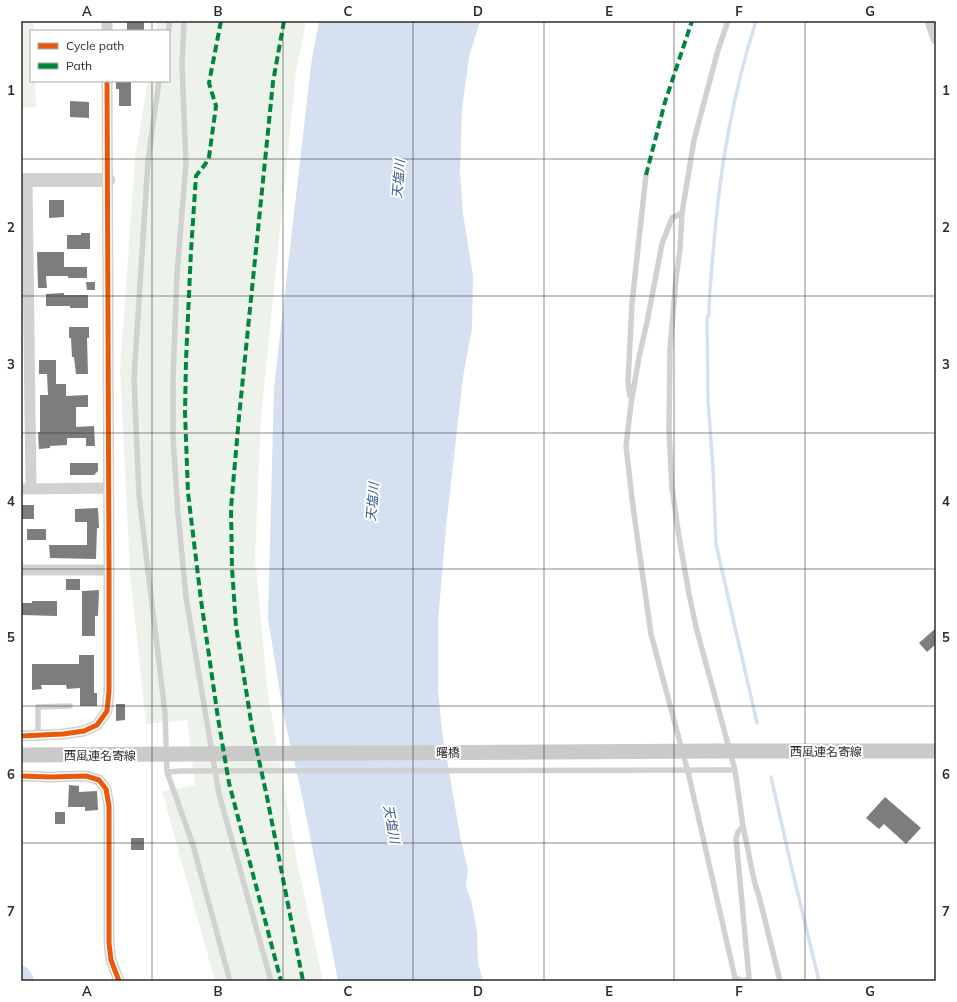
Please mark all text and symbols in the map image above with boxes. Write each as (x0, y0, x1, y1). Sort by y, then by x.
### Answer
text: A (82, 3, 92, 19)
text: B (214, 3, 223, 19)
text: C (344, 3, 353, 19)
text: D (473, 3, 483, 19)
text: E (605, 3, 613, 19)
text: F (735, 3, 743, 19)
text: G (865, 3, 875, 19)
legend (30, 30, 170, 82)
text: Cycle path (66, 38, 124, 53)
text: Path (66, 58, 92, 73)
text: 1 (7, 82, 15, 98)
text: 1 (942, 82, 950, 98)
water label: 天塩川 (388, 157, 408, 199)
text: 2 (7, 219, 15, 235)
text: 2 (942, 219, 950, 235)
text: 3 (7, 356, 15, 372)
text: 3 (942, 356, 950, 372)
water label: 天塩川 (362, 480, 382, 522)
text: 4 (7, 493, 15, 509)
text: 4 (942, 493, 950, 509)
text: 5 (7, 629, 15, 645)
text: 5 (942, 629, 950, 645)
street label: 西風連名寄線 (790, 744, 862, 759)
street label: 曙橋 (436, 745, 460, 760)
street label: 西風連名寄線 (64, 748, 136, 763)
text: 6 (7, 766, 15, 782)
text: 6 (942, 766, 950, 782)
water label: 天塩川 (381, 803, 404, 847)
text: 7 (7, 903, 15, 919)
text: 7 (942, 903, 950, 919)
text: A (82, 983, 92, 999)
text: B (214, 983, 223, 999)
text: C (344, 983, 353, 999)
text: D (473, 983, 483, 999)
text: E (605, 983, 613, 999)
text: F (735, 983, 743, 999)
text: G (865, 983, 875, 999)

